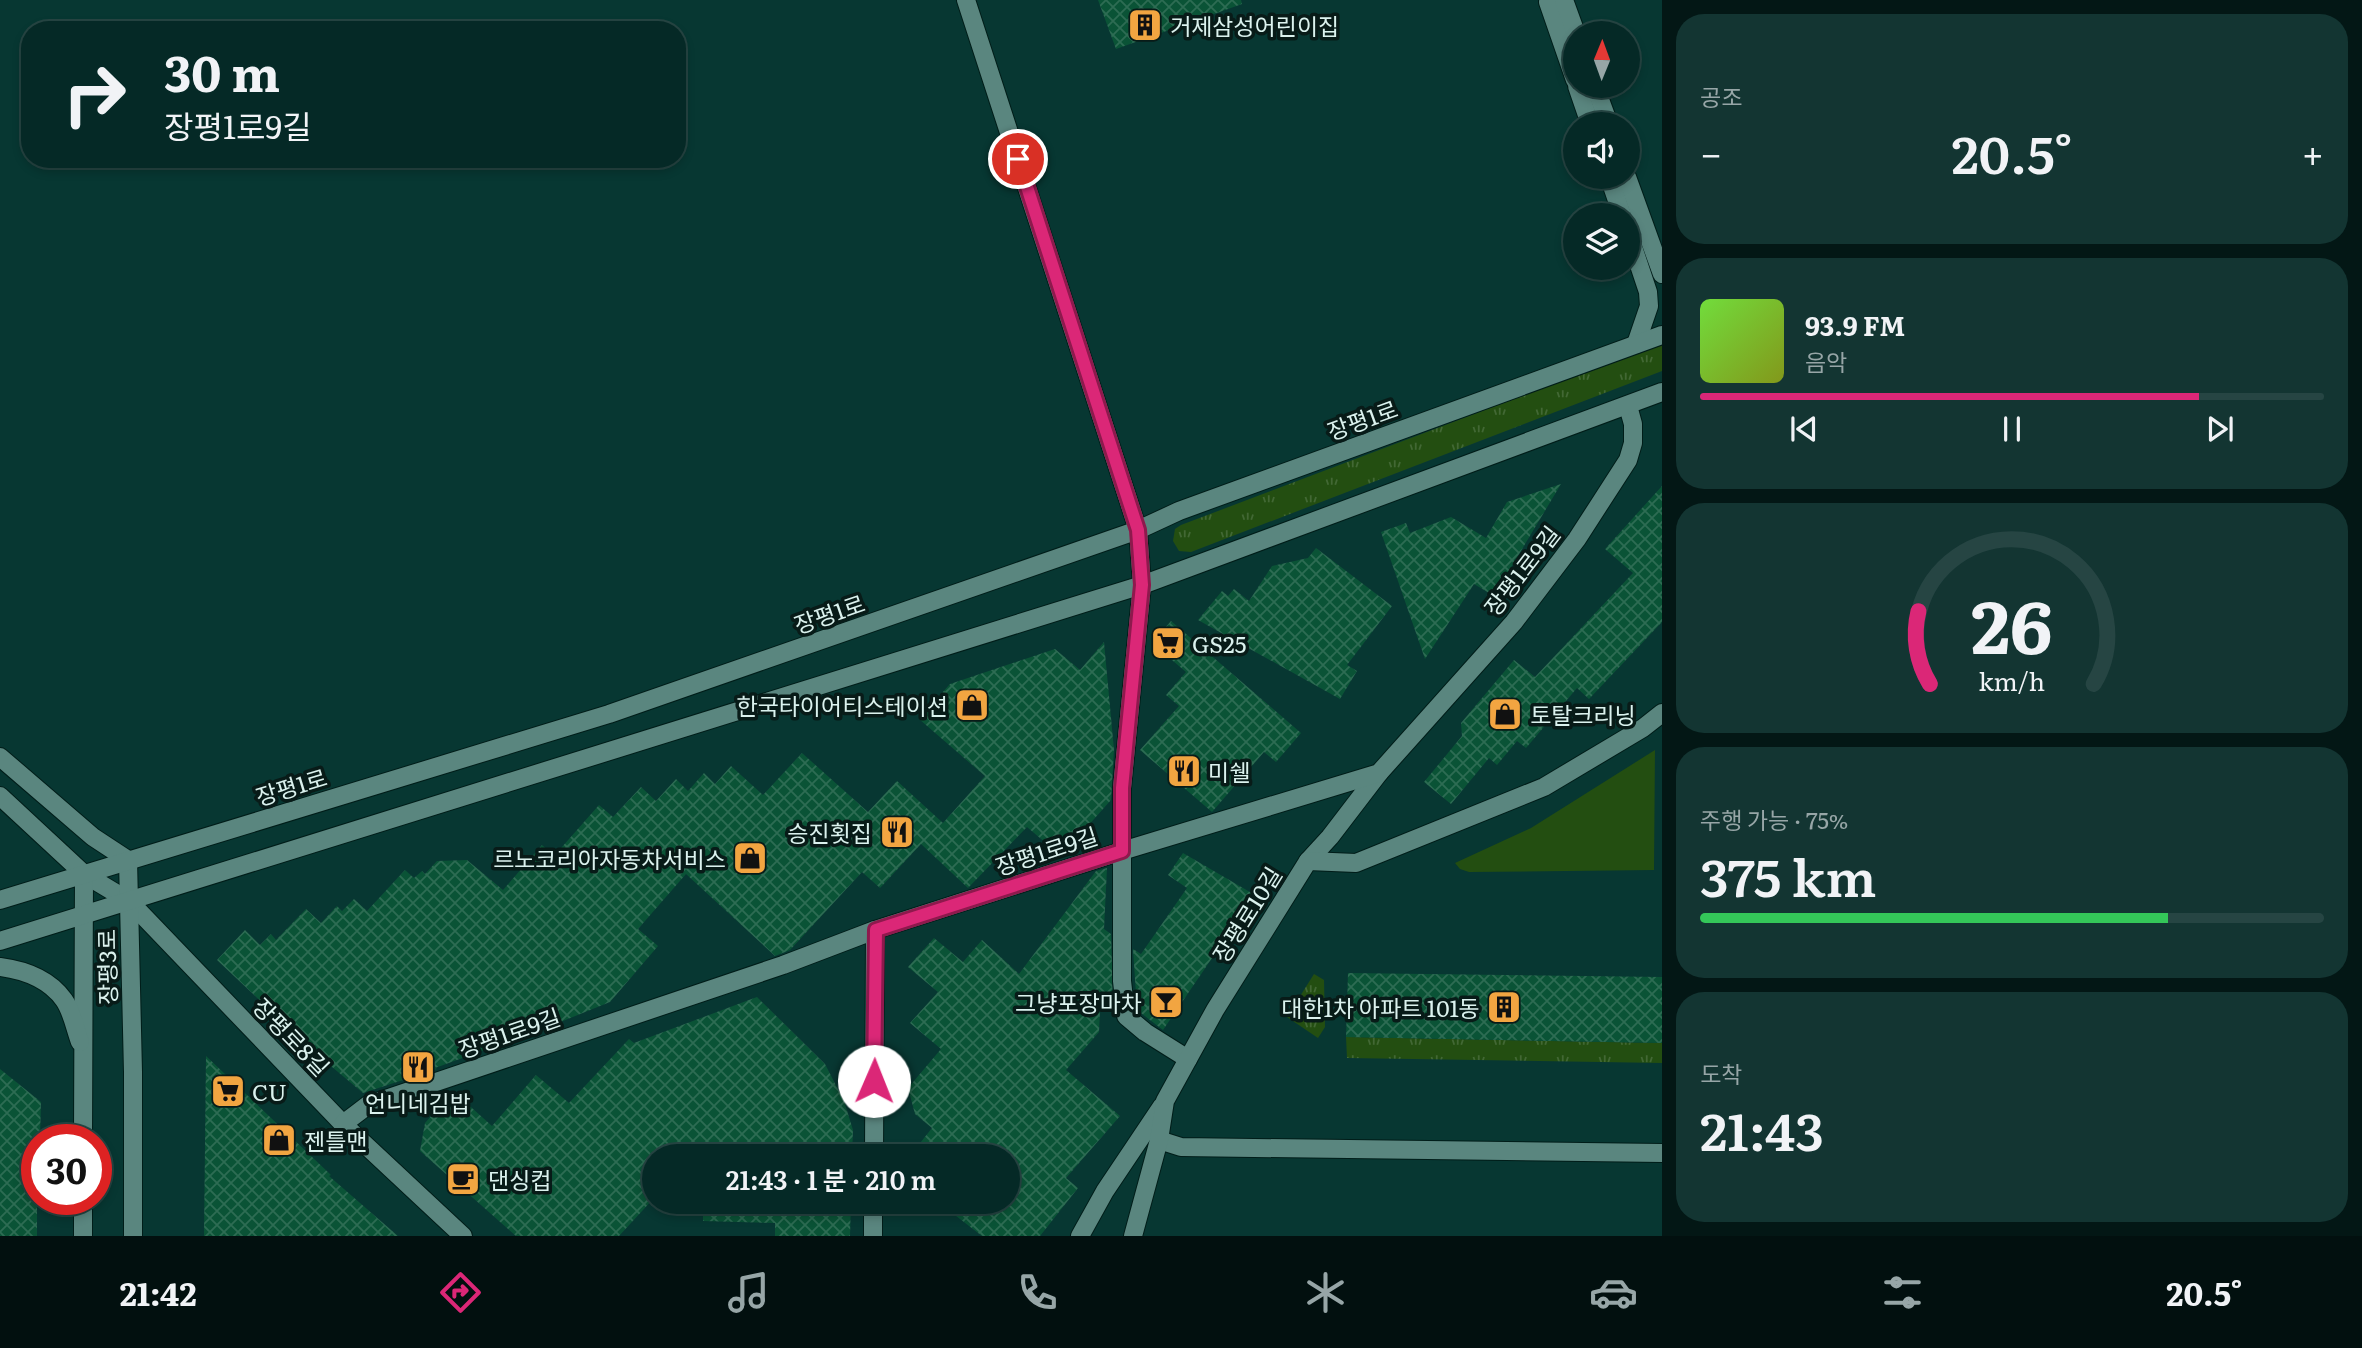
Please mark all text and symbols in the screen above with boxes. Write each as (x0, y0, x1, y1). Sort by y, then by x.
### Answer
building icon: 거제삼성어린이집 (1126, 6, 1164, 44)
place label: 거제삼성어린이집 (1170, 8, 1339, 42)
north arrow (1563, 21, 1640, 98)
map controls (1563, 21, 1640, 280)
text: 30 m (164, 34, 280, 107)
icon: right (49, 49, 140, 140)
text: 공조 (1700, 79, 1742, 113)
text: 장평1로9길 (164, 101, 312, 149)
button: sound (1563, 112, 1640, 189)
text: 20.5° (1951, 113, 2073, 190)
text: − (1700, 123, 1722, 180)
text: + (2302, 123, 2324, 180)
pin (988, 129, 1048, 189)
icon: arrive (999, 140, 1037, 178)
button: layers (1563, 203, 1640, 280)
text: 93.9 FM (1805, 305, 1905, 344)
text: 음악 (1805, 344, 1847, 378)
street label: 장평1로 (1322, 391, 1402, 447)
icon: previous (1785, 410, 1823, 448)
icon: pause (1993, 410, 2031, 448)
icon: next (2201, 410, 2239, 448)
street label: 장평1로9길 (1475, 518, 1567, 622)
text: 26 (1971, 568, 2053, 676)
street label: 장평1로 (789, 585, 869, 641)
supermarket icon: GS25 (1149, 624, 1187, 662)
place label: GS25 (1192, 626, 1246, 660)
text: km/h (1979, 662, 2045, 699)
shop icon: 한국타이어티스테이션 (953, 686, 991, 724)
place label: 한국타이어티스테이션 (736, 688, 948, 722)
shop icon: 토탈크리닝 (1486, 695, 1524, 733)
place label: 토탈크리닝 (1530, 697, 1636, 731)
restaurant icon: 미쉘 (1165, 752, 1203, 790)
place label: 미쉘 (1208, 754, 1250, 788)
street label: 장평1로 (251, 759, 331, 813)
text: 주행 가능 · 75% (1700, 802, 1848, 836)
restaurant icon: 승진횟집 (878, 813, 916, 851)
place label: 승진횟집 (787, 815, 872, 849)
street label: 장평1로9길 (990, 817, 1102, 883)
text: 375 km (1700, 836, 1876, 913)
shop icon: 르노코리아자동차서비스 (731, 839, 769, 877)
place label: 르노코리아자동차서비스 (493, 841, 726, 875)
street label: 장평로10길 (1203, 859, 1289, 969)
street label: 장평3로 (88, 929, 124, 1005)
bar icon: 그냥포장마차 (1147, 983, 1185, 1021)
place label: 그냥포장마차 (1015, 985, 1142, 1019)
building icon: 대한1차 아파트 101동 (1485, 988, 1523, 1026)
street label: 장평로8길 (246, 989, 338, 1083)
place label: 대한1차 아파트 101동 (1281, 990, 1480, 1024)
street label: 장평1로9길 (453, 999, 565, 1065)
position arrow (837, 1044, 911, 1118)
restaurant icon: 언니네김밥 (399, 1048, 437, 1086)
text: 도착 (1700, 1056, 1742, 1090)
supermarket icon: CU (209, 1072, 247, 1110)
place label: CU (252, 1074, 287, 1108)
place label: 언니네김밥 (365, 1085, 471, 1119)
text: 21:43 (1700, 1090, 1824, 1167)
shop icon: 젠틀맨 (260, 1121, 298, 1159)
place label: 젠틀맨 (304, 1123, 367, 1157)
speed limit sign: 30 (21, 1124, 112, 1215)
text: 21:43 · 1 분 · 210 m (726, 1159, 936, 1198)
cafe icon: 댄싱컵 (444, 1160, 482, 1198)
place label: 댄싱컵 (488, 1162, 551, 1196)
text: 21:42 (120, 1268, 197, 1316)
icon: directions (436, 1268, 485, 1317)
icon: music (724, 1268, 773, 1317)
icon: phone (1013, 1268, 1062, 1317)
icon: climate (1301, 1268, 1350, 1317)
icon: car (1589, 1268, 1638, 1317)
icon: filters (1878, 1268, 1927, 1317)
text: 20.5° (2166, 1268, 2242, 1316)

